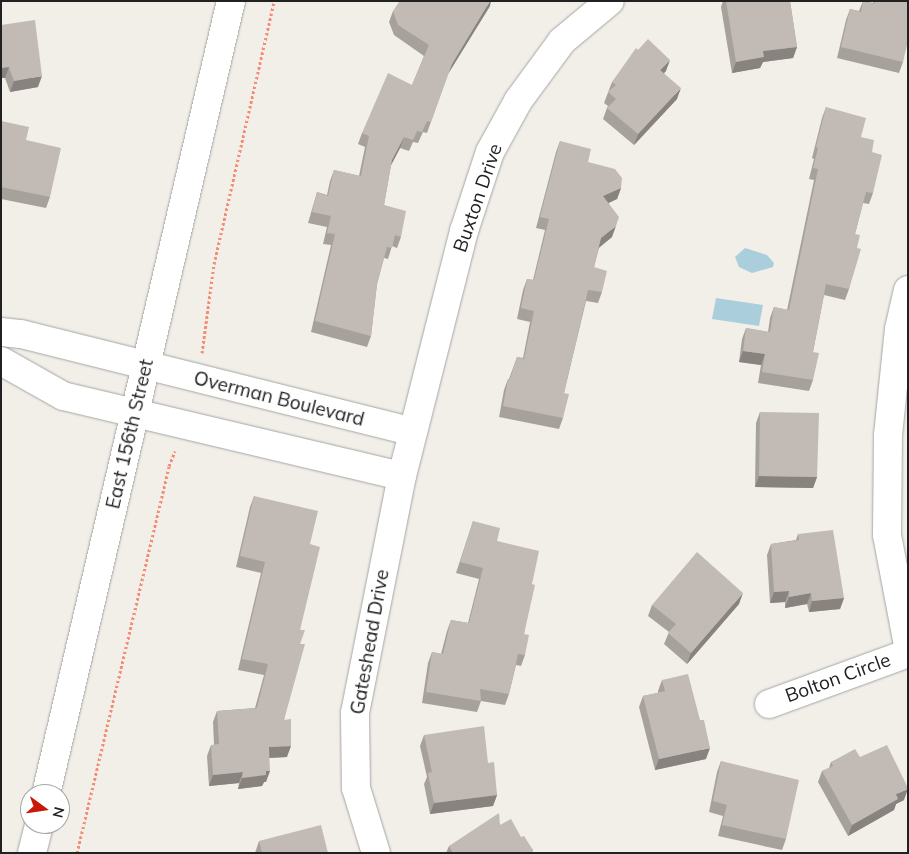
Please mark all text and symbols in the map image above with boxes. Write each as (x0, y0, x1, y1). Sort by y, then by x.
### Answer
street label: Buxton Drive (449, 141, 507, 255)
street label: East 156th Street (102, 357, 158, 511)
street label: Overman Boulevard (191, 367, 367, 431)
street label: Gateshead Drive (346, 568, 394, 716)
street label: Bolton Circle (782, 648, 894, 708)
north arrow (20, 784, 70, 834)
text: N (49, 805, 69, 820)

